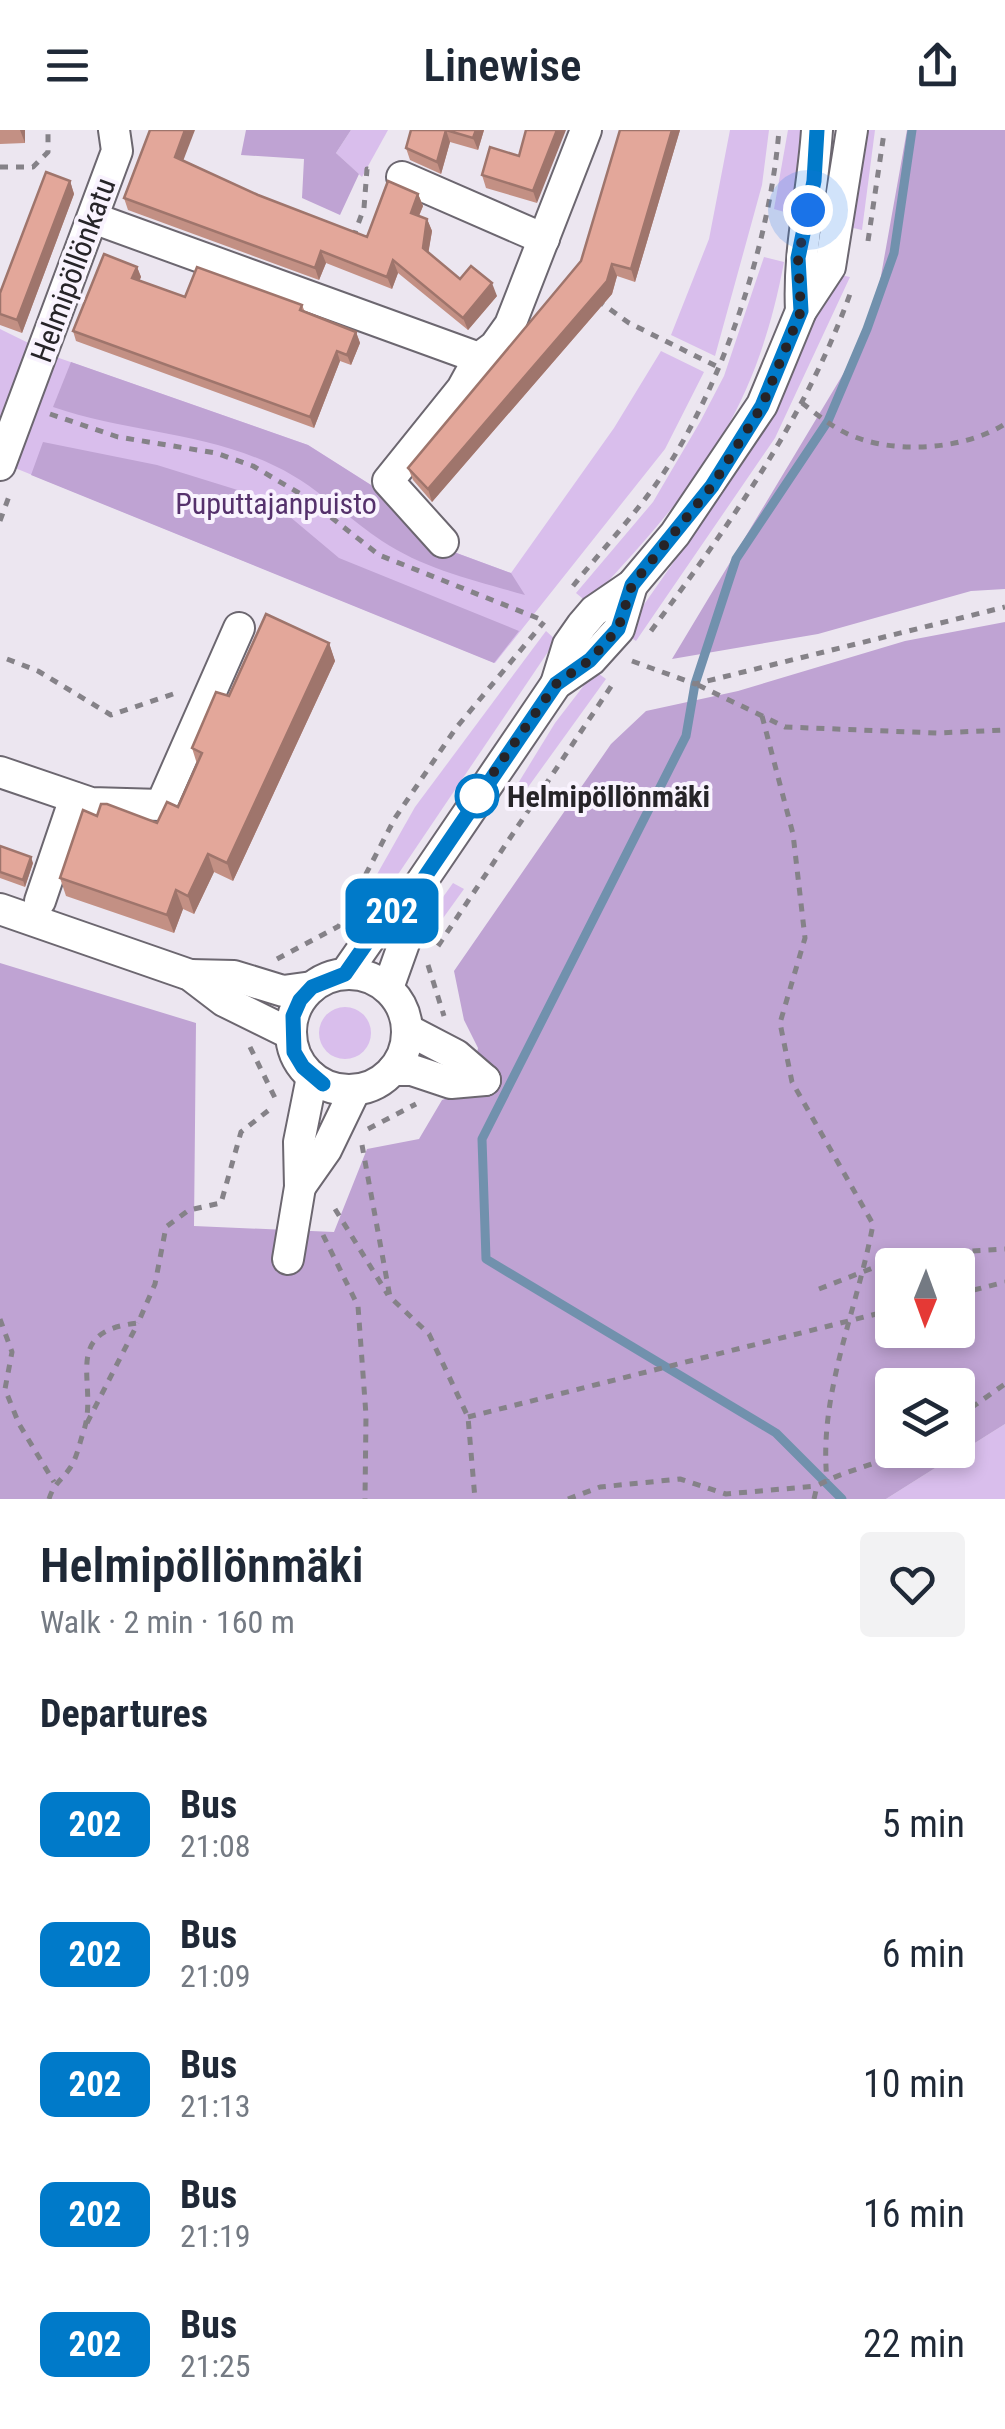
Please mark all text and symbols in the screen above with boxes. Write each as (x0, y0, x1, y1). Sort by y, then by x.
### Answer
icon: menu (40, 38, 95, 93)
icon: share (910, 38, 965, 93)
text: Linewise (424, 39, 581, 92)
street label: Helmipöllönkatu (23, 173, 123, 367)
your location (783, 185, 833, 235)
park label: Puputtajanpuisto (175, 486, 377, 521)
marker: Helmipöllönmäki (456, 775, 498, 817)
place label: Helmipöllönmäki (507, 779, 710, 814)
line badge: 202 (334, 878, 450, 944)
text: 202 (365, 891, 419, 932)
north arrow (875, 1248, 975, 1348)
map controls (875, 1248, 975, 1468)
button: layers (875, 1368, 975, 1468)
button: heart (860, 1532, 965, 1637)
text: Helmipöllönmäki (40, 1537, 364, 1594)
text: Walk · 2 min · 160 m (40, 1603, 295, 1641)
text: Departures (40, 1692, 208, 1736)
text: Bus (180, 1783, 237, 1827)
text: 5 min (882, 1802, 965, 1846)
text: 202 (68, 1804, 122, 1845)
text: 21:08 (180, 1827, 251, 1865)
text: Bus (180, 1913, 237, 1957)
text: 6 min (882, 1932, 965, 1976)
text: 202 (68, 1934, 122, 1975)
text: 21:09 (180, 1957, 251, 1995)
text: Bus (180, 2043, 237, 2087)
text: 10 min (863, 2062, 965, 2106)
text: 202 (68, 2064, 122, 2105)
text: 21:13 (180, 2087, 251, 2125)
text: Bus (180, 2173, 237, 2217)
text: 16 min (863, 2192, 965, 2236)
text: 202 (68, 2194, 122, 2235)
text: 21:19 (180, 2217, 251, 2255)
text: Bus (180, 2303, 237, 2347)
text: 22 min (863, 2322, 965, 2366)
text: 202 (68, 2324, 122, 2365)
text: 21:25 (180, 2347, 251, 2385)

